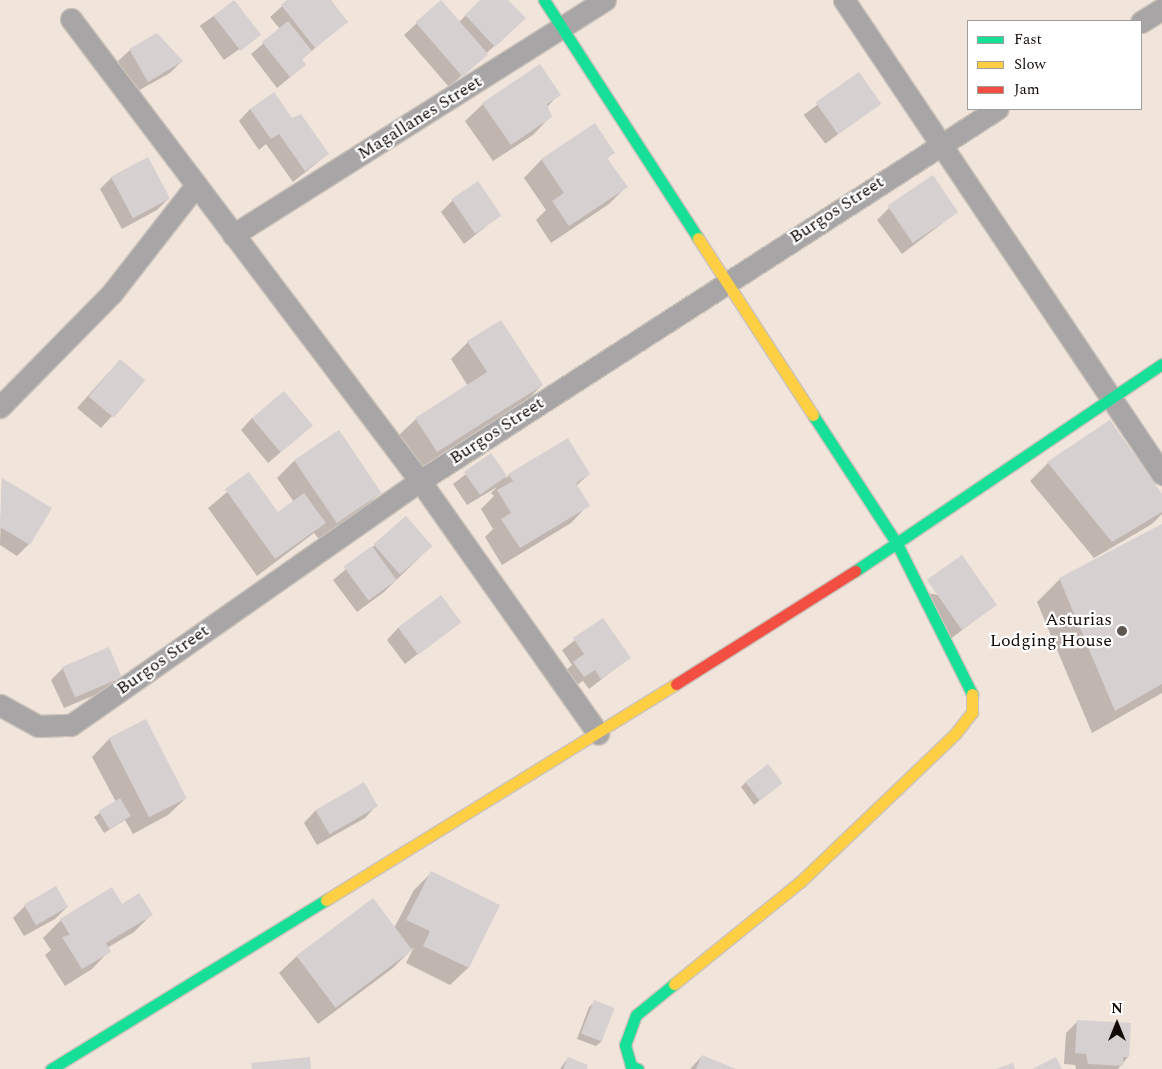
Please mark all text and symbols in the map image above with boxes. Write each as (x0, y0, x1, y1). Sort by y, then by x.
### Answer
legend (967, 20, 1142, 110)
text: Fast (1014, 28, 1042, 51)
text: Slow (1014, 53, 1046, 76)
street label: Magallanes Street (354, 71, 486, 165)
text: Jam (1014, 78, 1040, 101)
street label: Burgos Street (786, 172, 888, 248)
street label: Burgos Street (446, 393, 548, 469)
place label: Asturias Lodging House (990, 610, 1112, 652)
street label: Burgos Street (113, 620, 213, 700)
marker: Asturias Lodging House (1116, 625, 1128, 637)
text: N (1111, 998, 1123, 1019)
north arrow (1092, 999, 1142, 1049)

